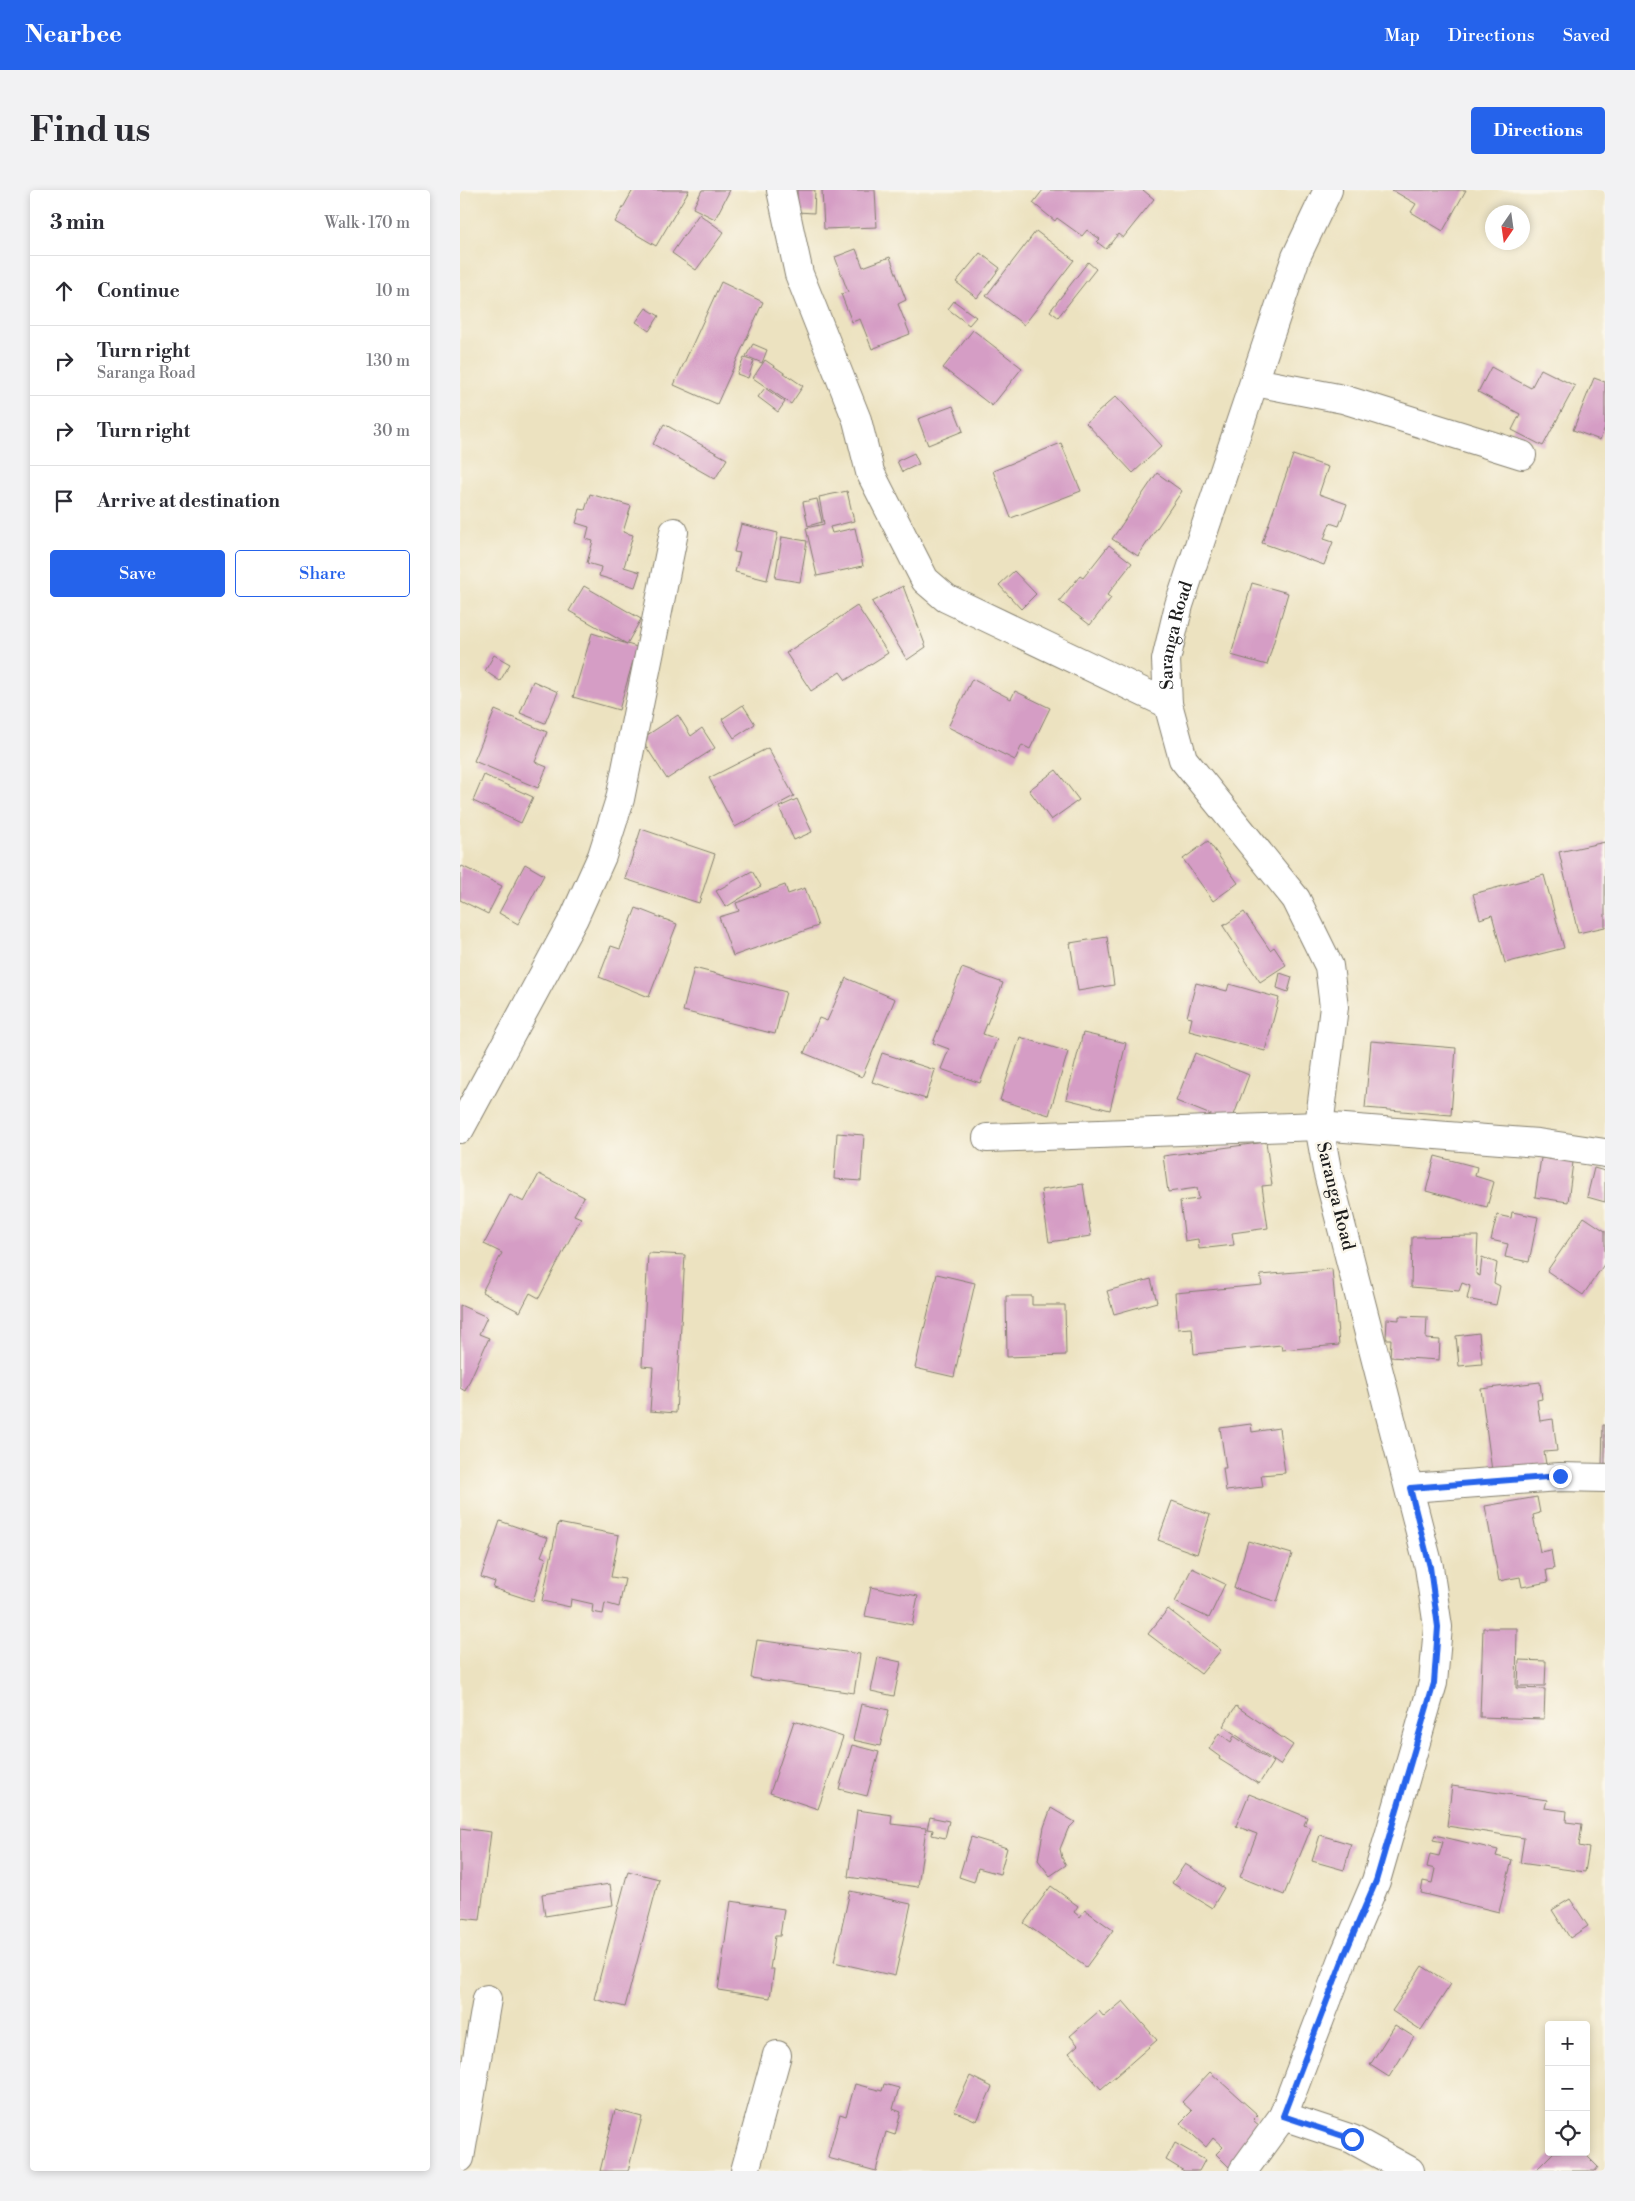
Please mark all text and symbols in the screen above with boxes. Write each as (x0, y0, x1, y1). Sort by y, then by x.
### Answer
text: Nearbee (25, 20, 122, 50)
text: Map (1384, 24, 1420, 47)
text: Directions (1448, 24, 1535, 47)
text: Saved (1563, 24, 1610, 47)
button: Directions (1471, 107, 1605, 154)
text: Find us (30, 109, 150, 152)
north arrow (1485, 205, 1530, 250)
text: 3 min (50, 210, 105, 236)
text: Walk · 170 m (324, 213, 410, 233)
icon: ahead (50, 277, 78, 305)
text: Continue (97, 279, 180, 303)
text: 10 m (376, 281, 410, 301)
text: Turn right (97, 339, 190, 363)
icon: right (50, 347, 78, 375)
text: 130 m (366, 351, 410, 371)
text: Saranga Road (97, 363, 196, 383)
icon: right (50, 417, 78, 445)
text: Turn right (97, 419, 190, 443)
text: 30 m (373, 421, 410, 441)
icon: arrive (50, 487, 78, 515)
text: Arrive at destination (97, 489, 280, 513)
button: Save (50, 550, 225, 597)
button: Share (235, 550, 410, 597)
street label: Saranga Road (1155, 577, 1198, 690)
street label: Saranga Road (1311, 1140, 1360, 1253)
route end (1549, 1465, 1572, 1488)
map controls (1545, 2021, 1590, 2156)
button: + (1545, 2021, 1590, 2066)
button: − (1545, 2066, 1590, 2111)
button: locate (1545, 2111, 1590, 2156)
route start (1341, 2128, 1364, 2151)

